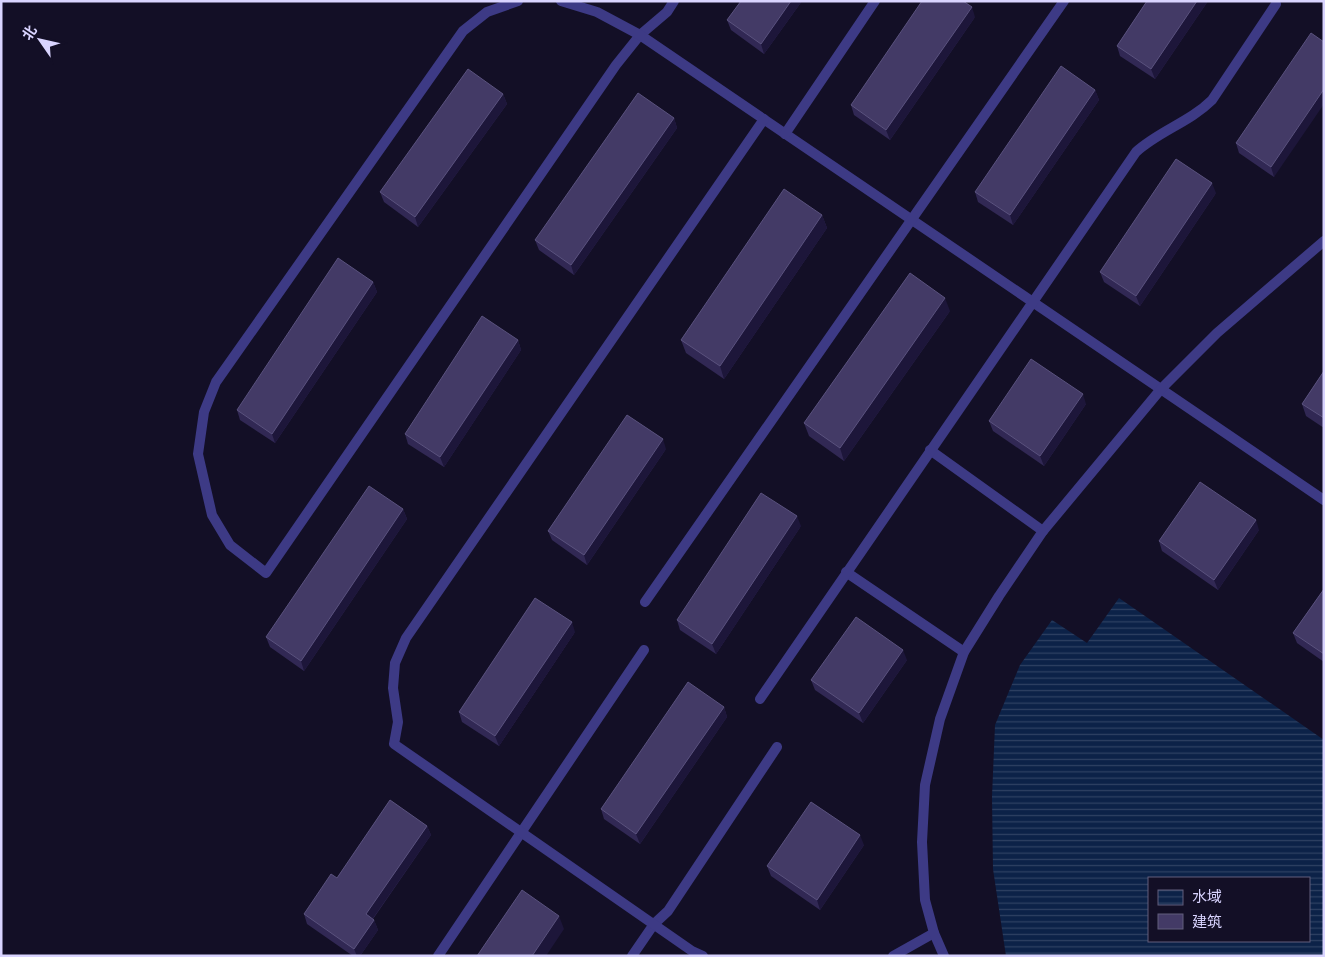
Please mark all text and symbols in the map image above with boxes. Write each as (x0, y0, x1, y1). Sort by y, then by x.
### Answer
north arrow (15, 15, 65, 65)
text: 北 (18, 22, 41, 44)
legend (1148, 877, 1310, 942)
text: 水域 (1192, 887, 1222, 906)
text: 建筑 (1192, 912, 1222, 931)

